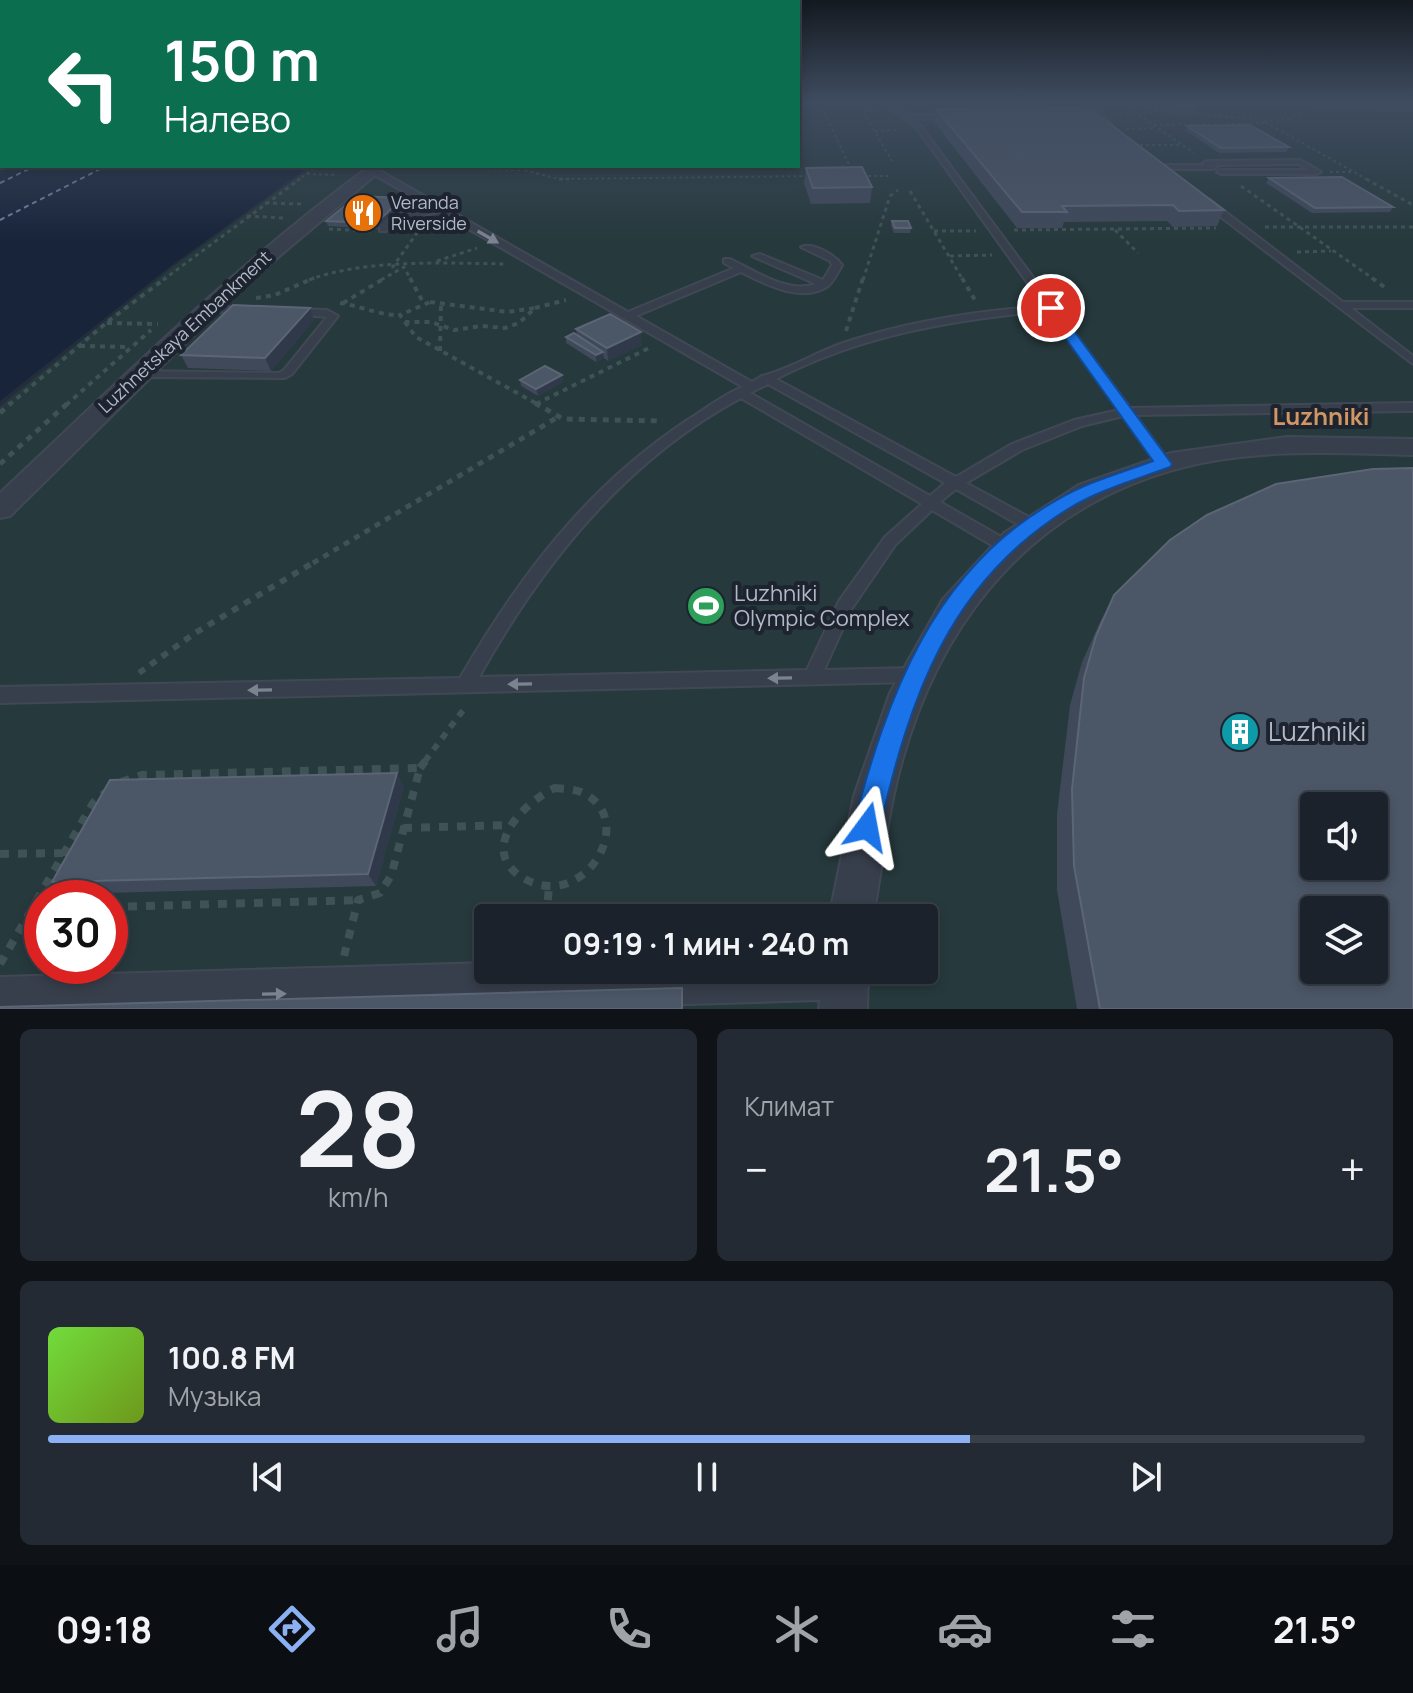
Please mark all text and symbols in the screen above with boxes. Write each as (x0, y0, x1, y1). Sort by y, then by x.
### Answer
text: 150 m (164, 21, 320, 98)
icon: left (32, 32, 136, 136)
text: Налево (164, 94, 291, 143)
place label: Veranda Riverside (391, 190, 467, 235)
restaurant icon: Veranda Riverside (342, 192, 384, 234)
one-way arrow (477, 230, 499, 244)
street label: Luzhnetskaya Embankment (93, 245, 276, 418)
pin (1017, 274, 1085, 342)
icon: arrive (1029, 286, 1073, 330)
district label: Luzhniki (1272, 399, 1370, 432)
place label: Luzhniki Olympic Complex (734, 578, 910, 633)
sports icon: Luzhniki Olympic Complex (685, 585, 727, 627)
one-way arrow (767, 672, 792, 684)
one-way arrow (507, 677, 532, 690)
one-way arrow (247, 683, 272, 696)
building icon: Luzhniki (1219, 711, 1261, 753)
place label: Luzhniki (1268, 713, 1366, 749)
position arrow (825, 785, 909, 869)
map controls (1300, 792, 1388, 984)
button: sound (1300, 792, 1388, 880)
speed limit sign: 30 (24, 880, 128, 984)
button: layers (1300, 896, 1388, 984)
text: 09:19 · 1 мин · 240 m (563, 923, 849, 964)
one-way arrow (262, 988, 287, 1001)
text: 28 (295, 1056, 421, 1198)
text: Климат (745, 1088, 834, 1124)
text: 21.5° (984, 1128, 1124, 1210)
text: − (745, 1139, 768, 1199)
text: + (1340, 1139, 1365, 1199)
text: km/h (328, 1179, 388, 1215)
text: 100.8 FM (168, 1337, 295, 1378)
text: Музыка (168, 1378, 262, 1414)
icon: previous (246, 1455, 290, 1499)
icon: pause (685, 1455, 729, 1499)
icon: next (1124, 1455, 1168, 1499)
icon: directions (264, 1601, 320, 1657)
icon: music (432, 1601, 488, 1657)
icon: phone (601, 1601, 657, 1657)
icon: climate (769, 1601, 825, 1657)
icon: car (937, 1601, 993, 1657)
icon: filters (1105, 1601, 1161, 1657)
text: 09:18 (56, 1605, 152, 1654)
text: 21.5° (1273, 1605, 1357, 1654)

